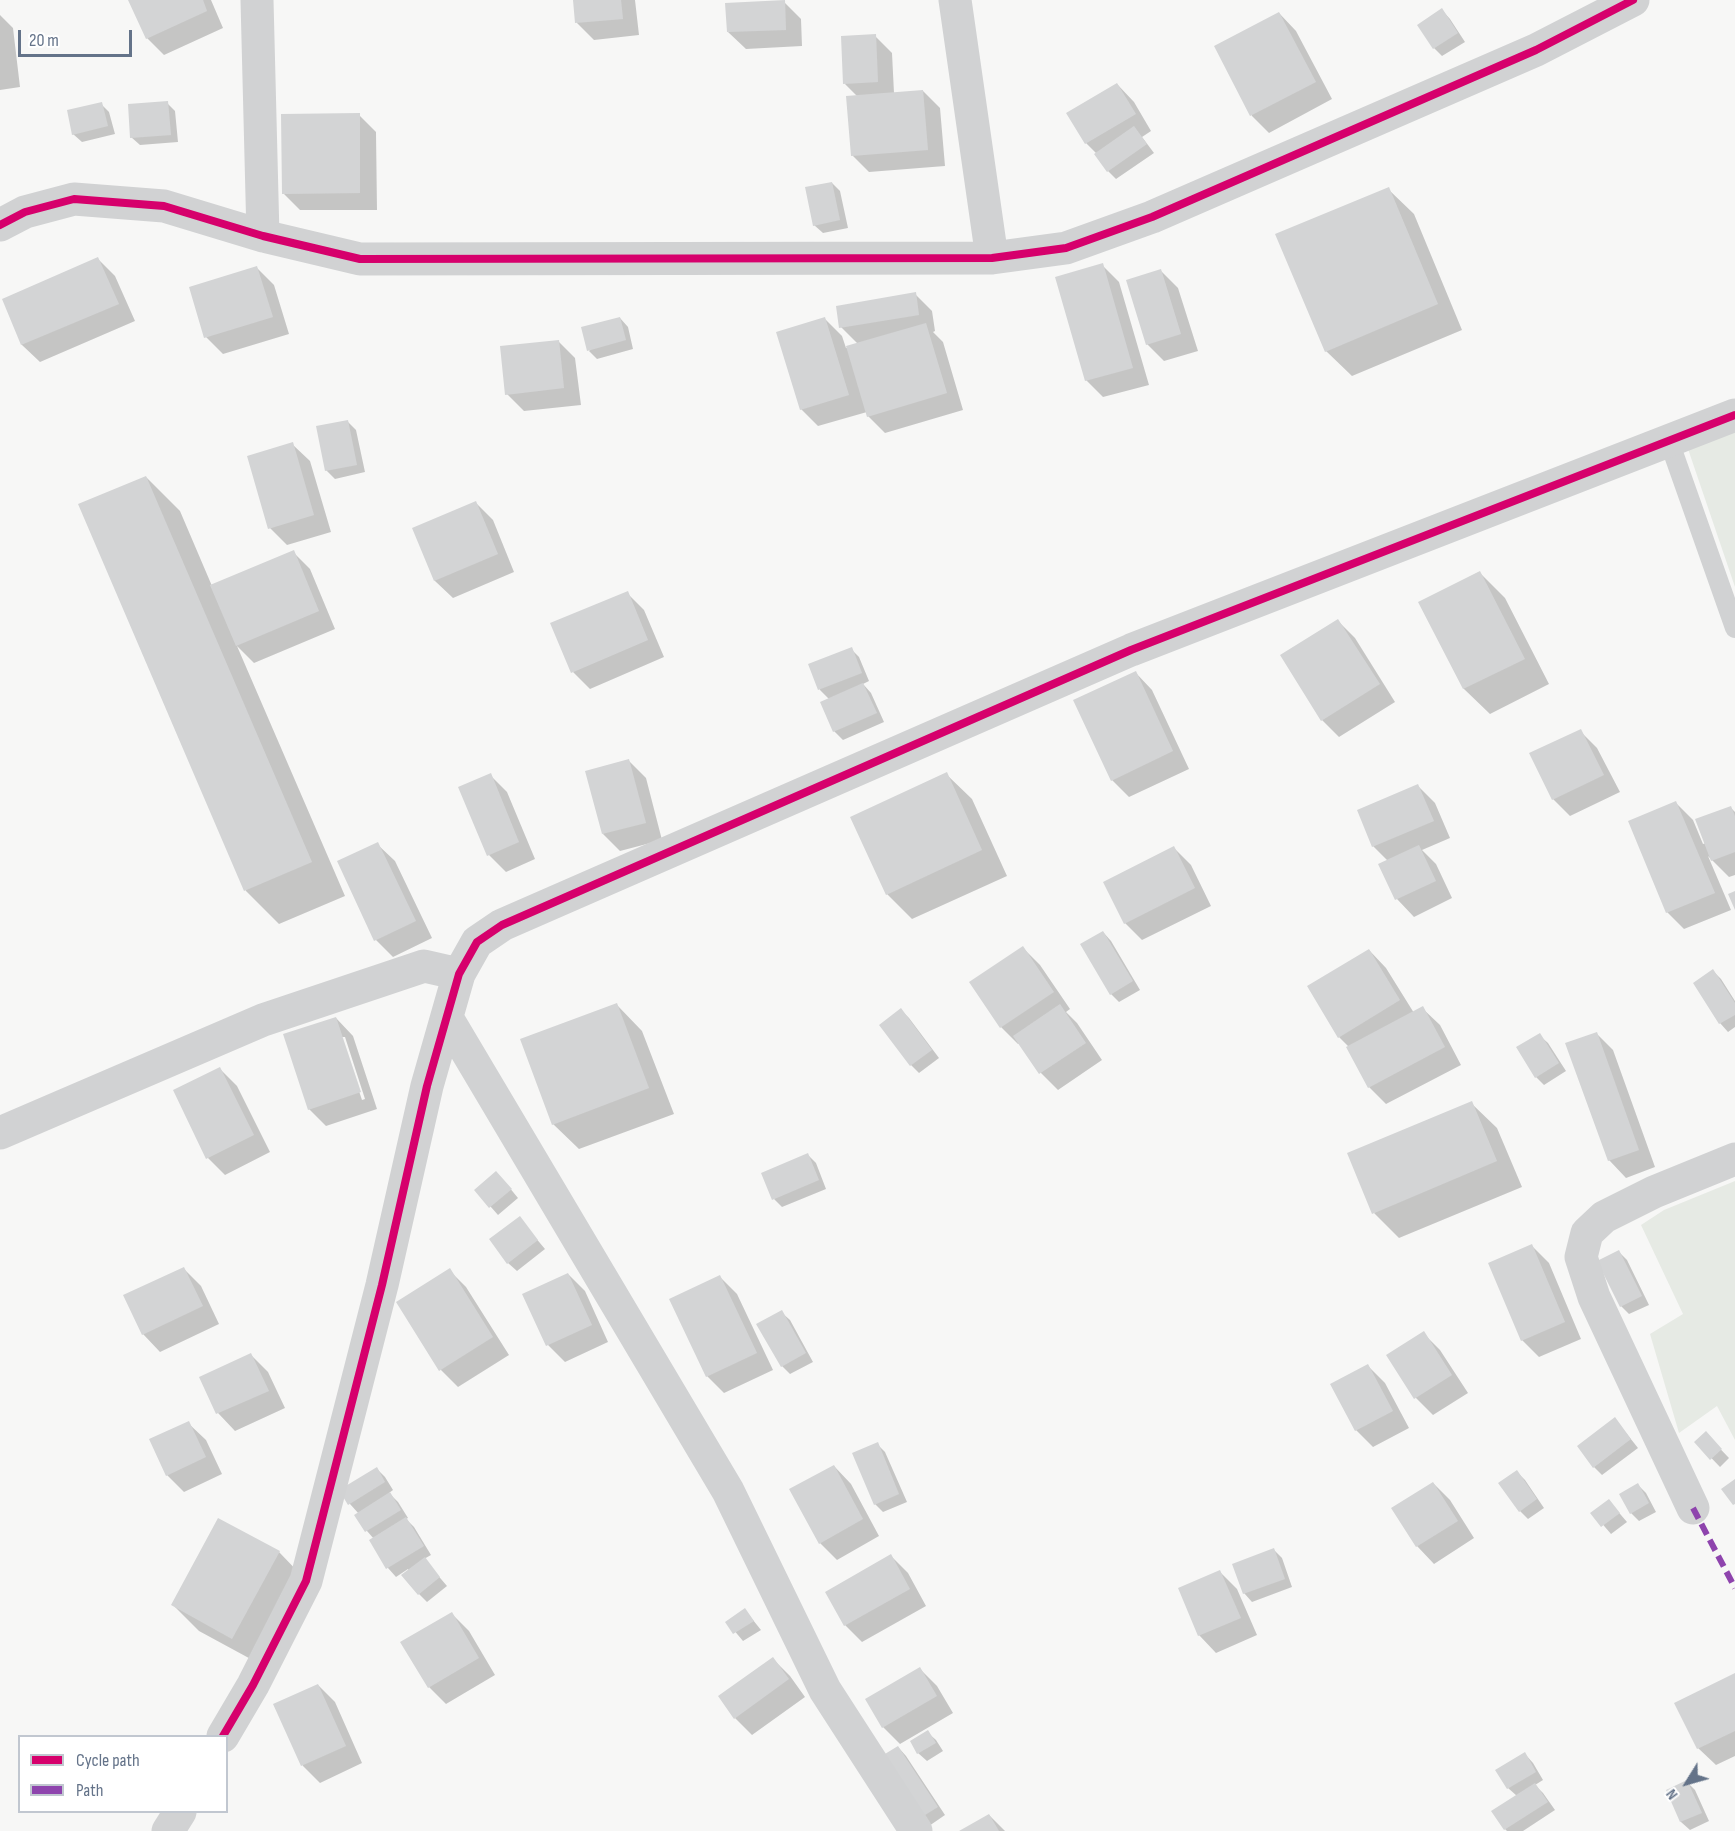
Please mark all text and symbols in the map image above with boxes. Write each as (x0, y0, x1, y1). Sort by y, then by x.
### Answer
scale bar (21, 18, 135, 56)
text: 20 m (29, 30, 59, 51)
legend (18, 1735, 228, 1813)
text: Cycle path (76, 1750, 140, 1771)
north arrow (1657, 1753, 1717, 1813)
text: Path (76, 1780, 104, 1801)
text: N (1662, 1785, 1682, 1803)

